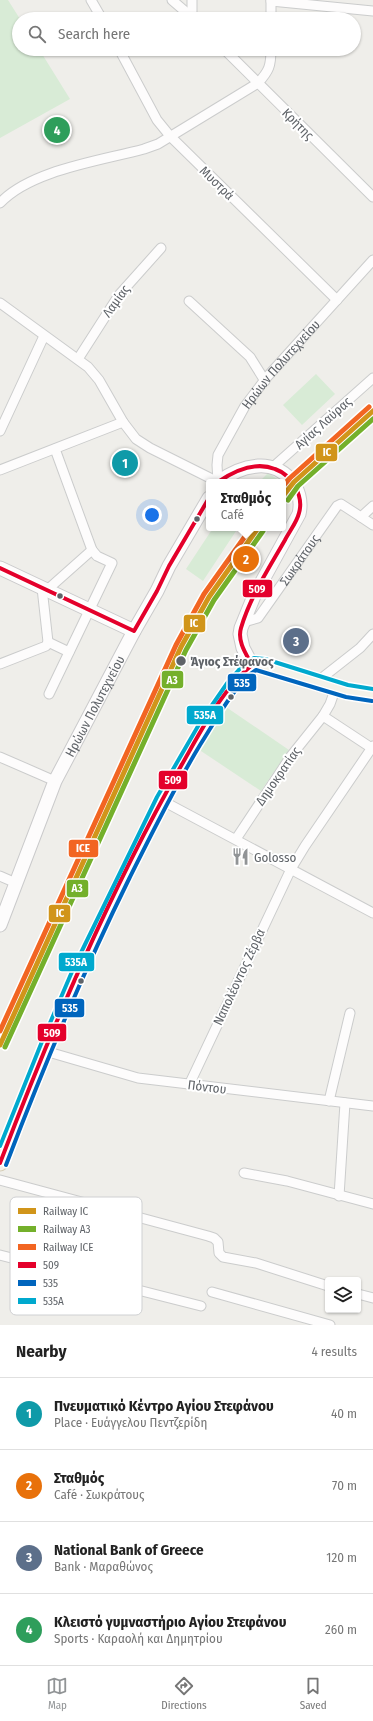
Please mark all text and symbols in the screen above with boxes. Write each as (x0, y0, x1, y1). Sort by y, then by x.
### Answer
search box (12, 12, 361, 56)
icon: search (26, 23, 48, 45)
text: Search here (58, 25, 130, 43)
street label: Κρήτης (279, 105, 317, 143)
pin: 4 (44, 115, 70, 145)
street label: Μυστρά (197, 163, 237, 203)
street label: Λαμίας (99, 281, 133, 320)
street label: Ηρώων Πολυτεχνείου (238, 317, 323, 411)
street label: Αγίας Λαύρας (292, 393, 355, 452)
line badge: IC (315, 443, 338, 462)
text: IC (323, 446, 332, 459)
pin: 1 (112, 448, 138, 478)
popup (206, 479, 286, 531)
text: Σταθμός (221, 489, 271, 507)
your location (142, 505, 162, 525)
text: Café (221, 507, 244, 522)
unlabelled marker (192, 514, 202, 524)
street label: Σωκράτους (276, 531, 322, 588)
pin: 2 (233, 544, 259, 574)
line badge: 509 (242, 579, 273, 598)
text: 509 (248, 583, 266, 596)
unlabelled marker (55, 591, 65, 601)
line badge: IC (183, 614, 206, 633)
text: IC (190, 617, 199, 630)
pin: 3 (283, 626, 309, 656)
street label: Ηρώων Πολυτεχνείου (62, 653, 127, 759)
marker: Άγιος Στέφανος (174, 654, 188, 668)
place label: Άγιος Στέφανος (190, 654, 274, 669)
line badge: A3 (161, 670, 184, 689)
line badge: 535 (227, 673, 257, 692)
text: A3 (165, 674, 178, 687)
text: 535 (234, 677, 251, 690)
unlabelled marker (226, 692, 236, 702)
line badge: 535A (186, 705, 224, 725)
text: 535A (194, 709, 217, 722)
street label: Δημοκρατίας (252, 743, 304, 808)
line badge: 509 (158, 770, 188, 790)
text: 509 (164, 774, 182, 787)
line badge: ICE (68, 839, 99, 858)
text: ICE (76, 842, 90, 855)
restaurant icon: Golosso (231, 847, 251, 867)
place label: Golosso (254, 850, 296, 865)
line badge: A3 (66, 879, 89, 898)
text: A3 (70, 882, 83, 895)
line badge: IC (48, 904, 71, 923)
text: IC (56, 907, 65, 920)
street label: Ναπολέοντος Ζέρβα (210, 926, 268, 1028)
line badge: 535A (58, 952, 95, 972)
text: 535A (65, 956, 88, 969)
unlabelled marker (76, 976, 86, 986)
line badge: 535 (54, 998, 85, 1018)
text: 535 (62, 1002, 79, 1015)
line badge: 509 (37, 1023, 67, 1042)
text: 509 (43, 1027, 61, 1040)
street label: Πόντου (187, 1077, 227, 1097)
legend (10, 1197, 142, 1315)
text: Railway IC (43, 1205, 89, 1218)
text: Railway A3 (43, 1223, 91, 1236)
text: Railway ICE (43, 1241, 93, 1254)
text: 509 (43, 1259, 59, 1272)
text: 535 (43, 1277, 58, 1290)
map controls (325, 1277, 361, 1313)
button: layers (325, 1277, 361, 1313)
text: 535A (43, 1295, 64, 1308)
text: Nearby (16, 1341, 67, 1362)
text: 4 results (311, 1344, 357, 1359)
text: Πνευματικό Κέντρο Αγίου Στεφάνου (54, 1397, 274, 1415)
text: 1 (26, 1406, 32, 1421)
text: 40 m (331, 1406, 357, 1421)
text: Place · Ευάγγελου Πεντζερίδη (54, 1415, 207, 1430)
text: Σταθμός (54, 1469, 104, 1487)
text: 2 (26, 1478, 32, 1493)
text: 70 m (332, 1478, 357, 1493)
text: Café · Σωκράτους (54, 1487, 144, 1502)
text: National Bank of Greece (54, 1541, 204, 1559)
text: 3 (26, 1550, 32, 1565)
text: 120 m (326, 1550, 357, 1565)
text: Bank · Μαραθώνος (54, 1559, 153, 1574)
text: Κλειστό γυμναστήριο Αγίου Στεφάνου (54, 1613, 286, 1631)
text: 4 (26, 1622, 32, 1637)
text: 260 m (325, 1622, 357, 1637)
text: Sports · Καραολή και Δημητρίου (54, 1631, 223, 1646)
tab: Map (46, 1675, 68, 1712)
tab: Directions (161, 1675, 207, 1712)
tab: Saved (300, 1675, 327, 1712)

